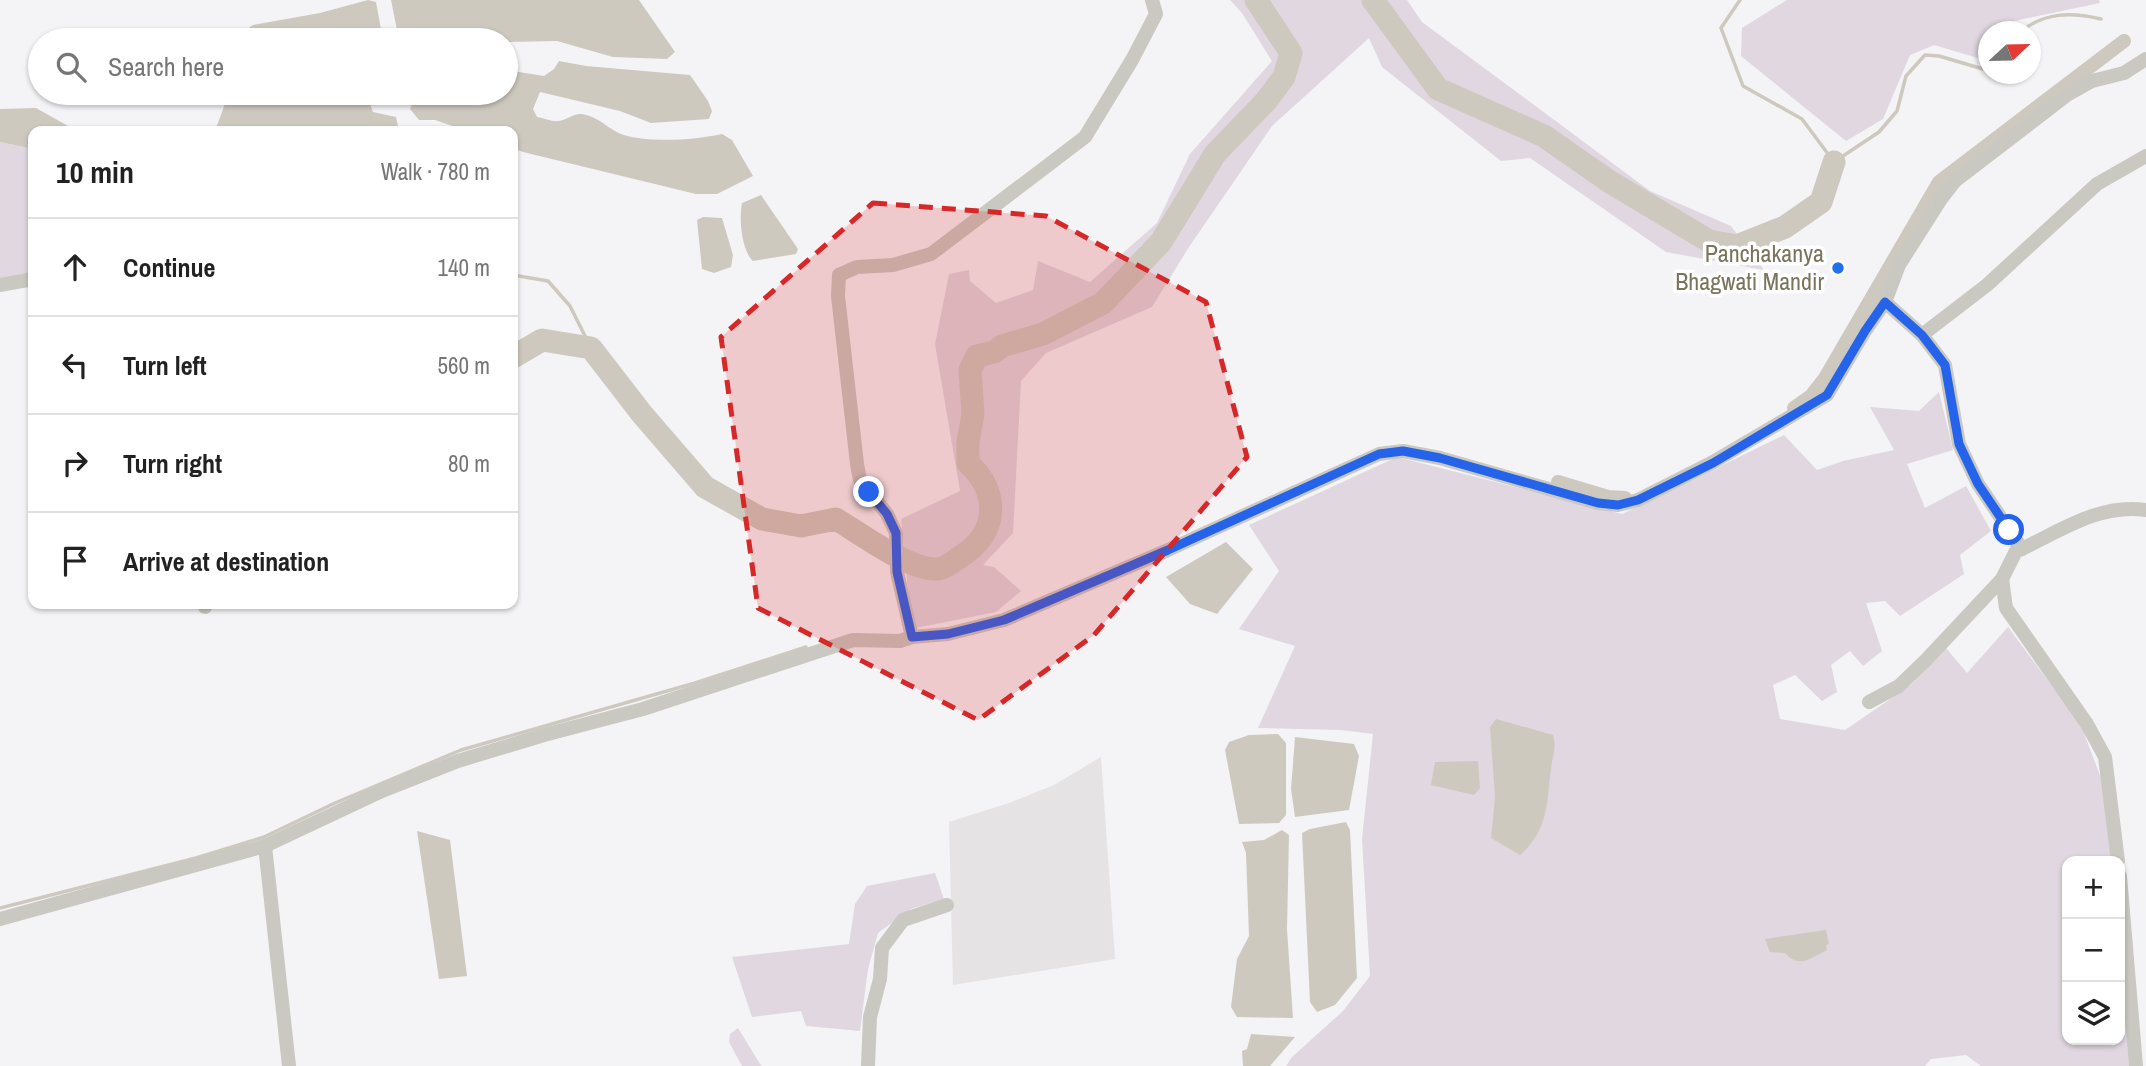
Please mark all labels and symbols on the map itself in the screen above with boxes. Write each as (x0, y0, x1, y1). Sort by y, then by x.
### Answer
north arrow (1978, 21, 2041, 84)
place label: Panchakanya Bhagwati Mandir (1675, 237, 1824, 297)
marker: Panchakanya Bhagwati Mandir (1830, 260, 1846, 276)
route end (853, 476, 884, 507)
route start (1993, 514, 2024, 545)

